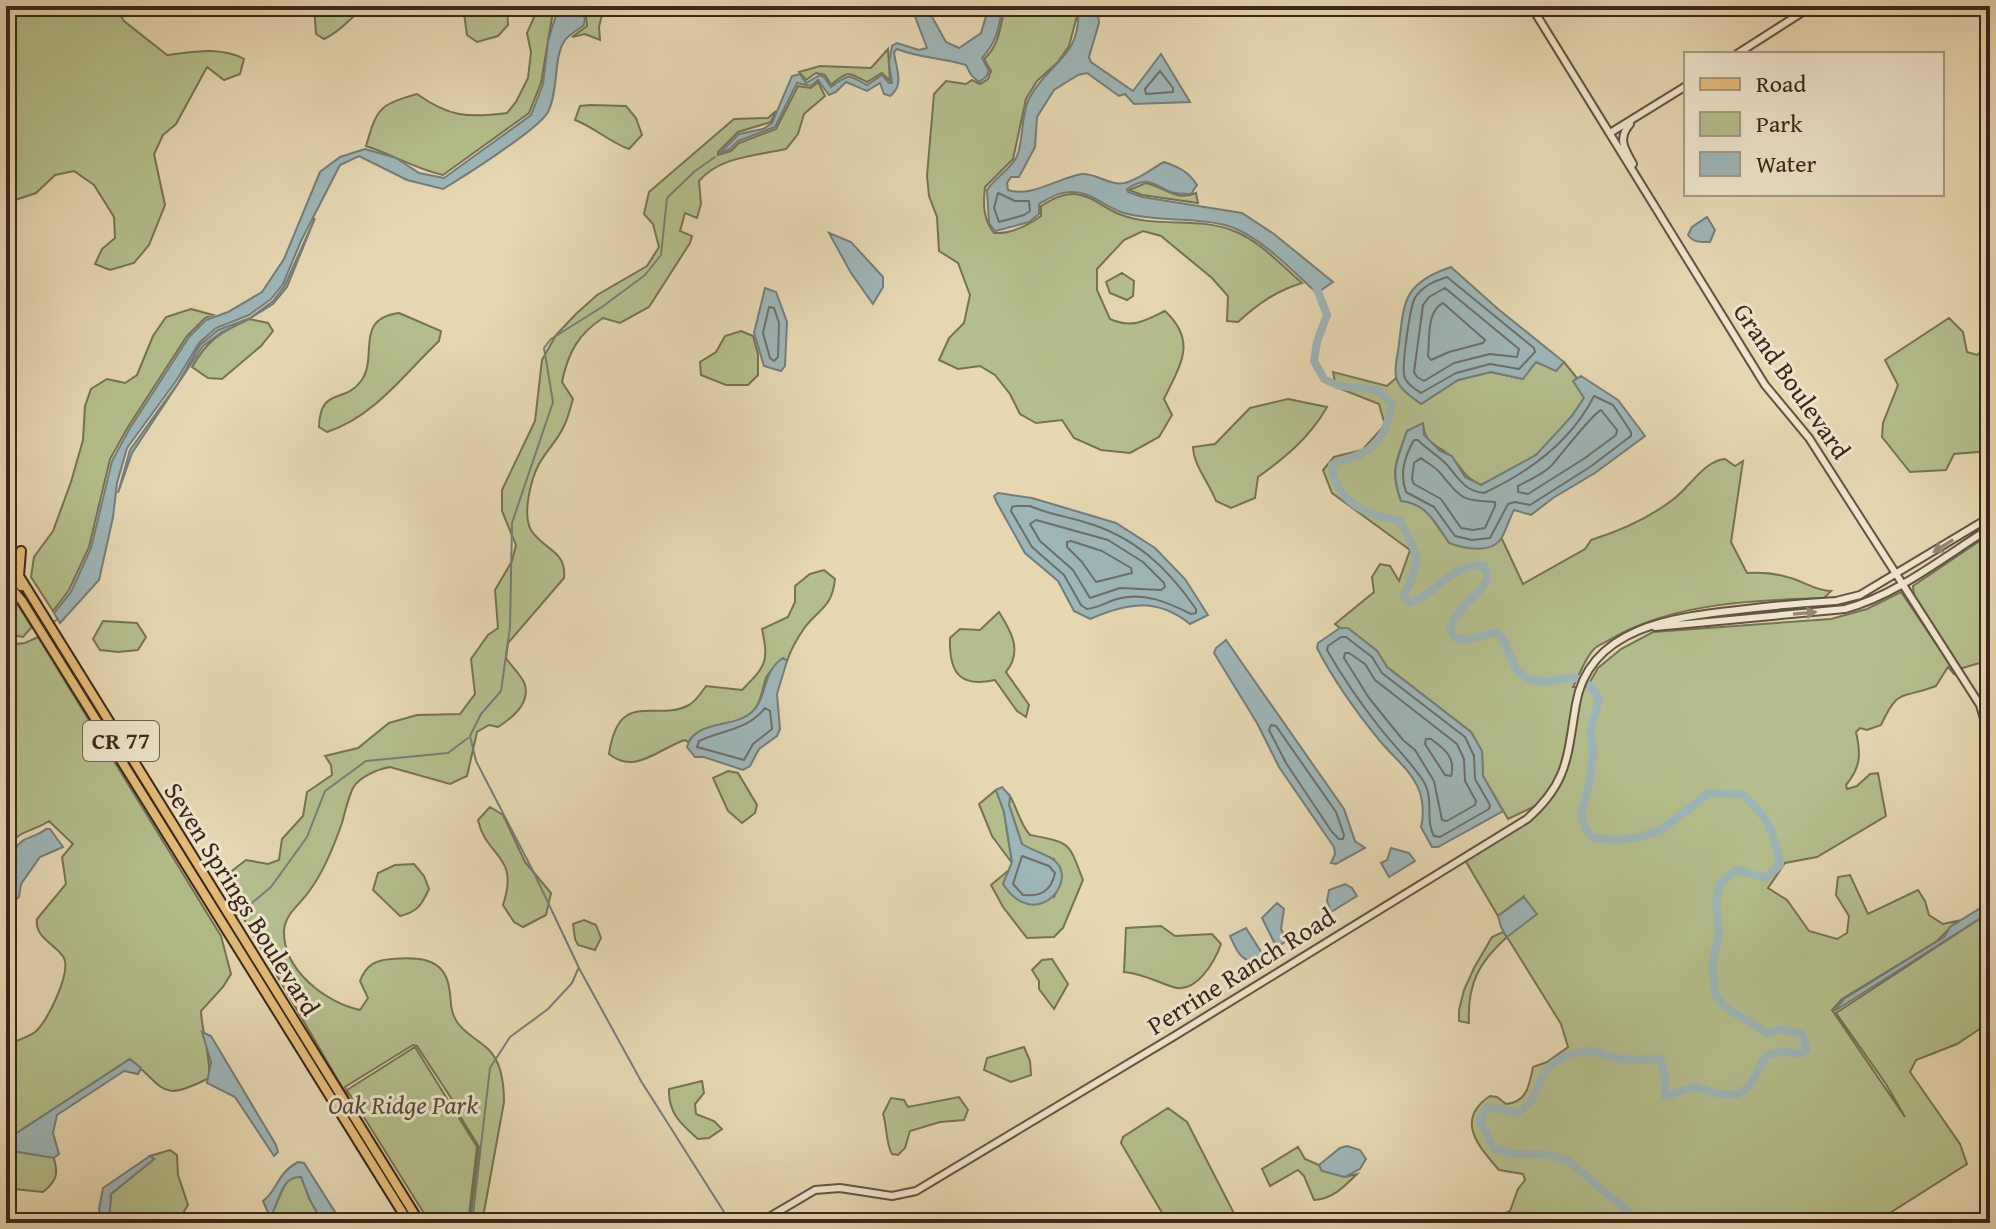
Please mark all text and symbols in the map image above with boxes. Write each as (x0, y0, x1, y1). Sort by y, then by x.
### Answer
legend (1684, 52, 1944, 196)
text: Road (1756, 66, 1806, 101)
text: Park (1756, 106, 1803, 141)
text: Water (1756, 146, 1817, 181)
street label: Grand Boulevard (1724, 295, 1861, 467)
one-way arrow (1932, 539, 1953, 554)
one-way arrow (1793, 606, 1818, 619)
road number: CR 77 (83, 721, 159, 761)
street label: Seven Springs Boulevard (155, 774, 330, 1023)
street label: Perrine Ranch Road (1139, 897, 1342, 1044)
park label: Oak Ridge Park (328, 1085, 478, 1124)

